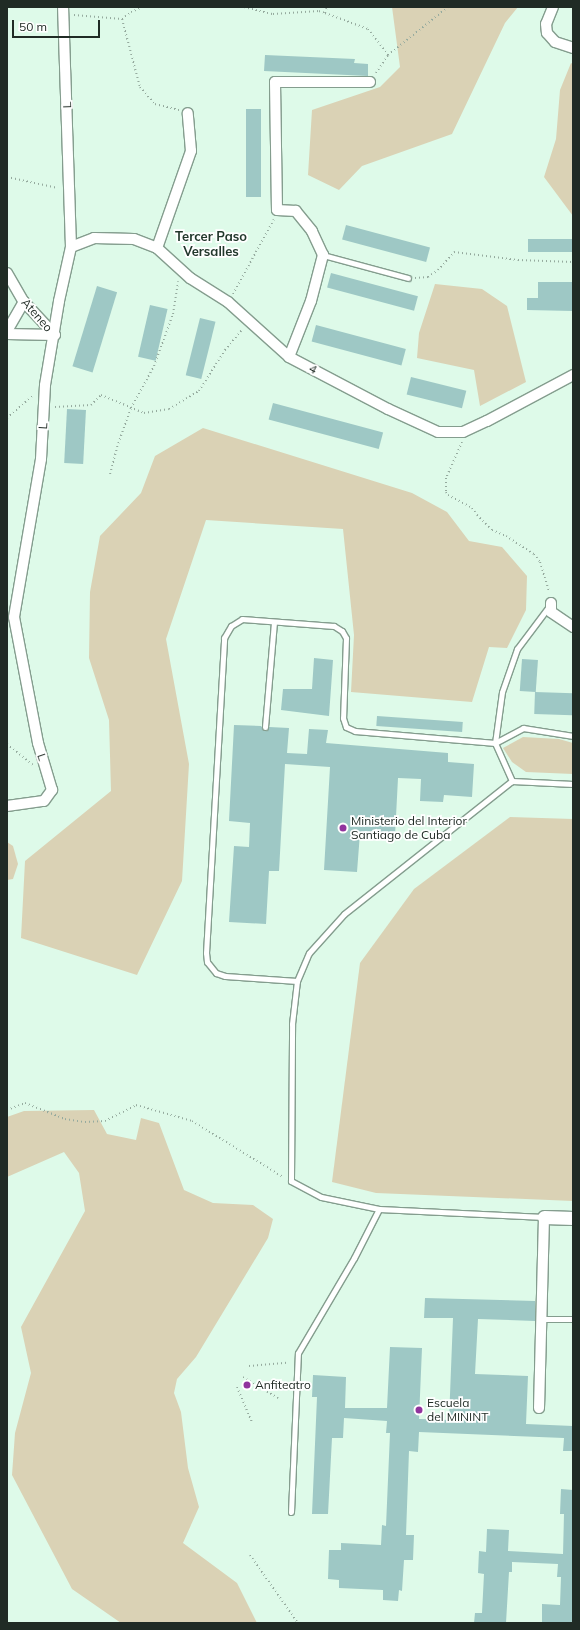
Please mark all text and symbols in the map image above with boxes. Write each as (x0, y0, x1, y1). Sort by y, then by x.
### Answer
scale bar (14, 12, 102, 38)
text: 50 m (19, 19, 47, 34)
street label: L (60, 101, 74, 109)
district label: Tercer Paso Versalles (175, 229, 247, 260)
street label: Ateneo (19, 295, 55, 335)
street label: 4 (306, 361, 320, 377)
street label: L (36, 422, 50, 430)
street label: L (34, 752, 50, 762)
place label: Ministerio del Interior Santiago de Cuba (351, 814, 467, 842)
marker: Ministerio del Interior Santiago de Cuba (338, 823, 348, 833)
place label: Anfiteatro (255, 1378, 311, 1392)
marker: Anfiteatro (242, 1380, 252, 1390)
place label: Escuela del MININT (427, 1396, 488, 1424)
marker: Escuela del MININT (414, 1405, 424, 1415)

